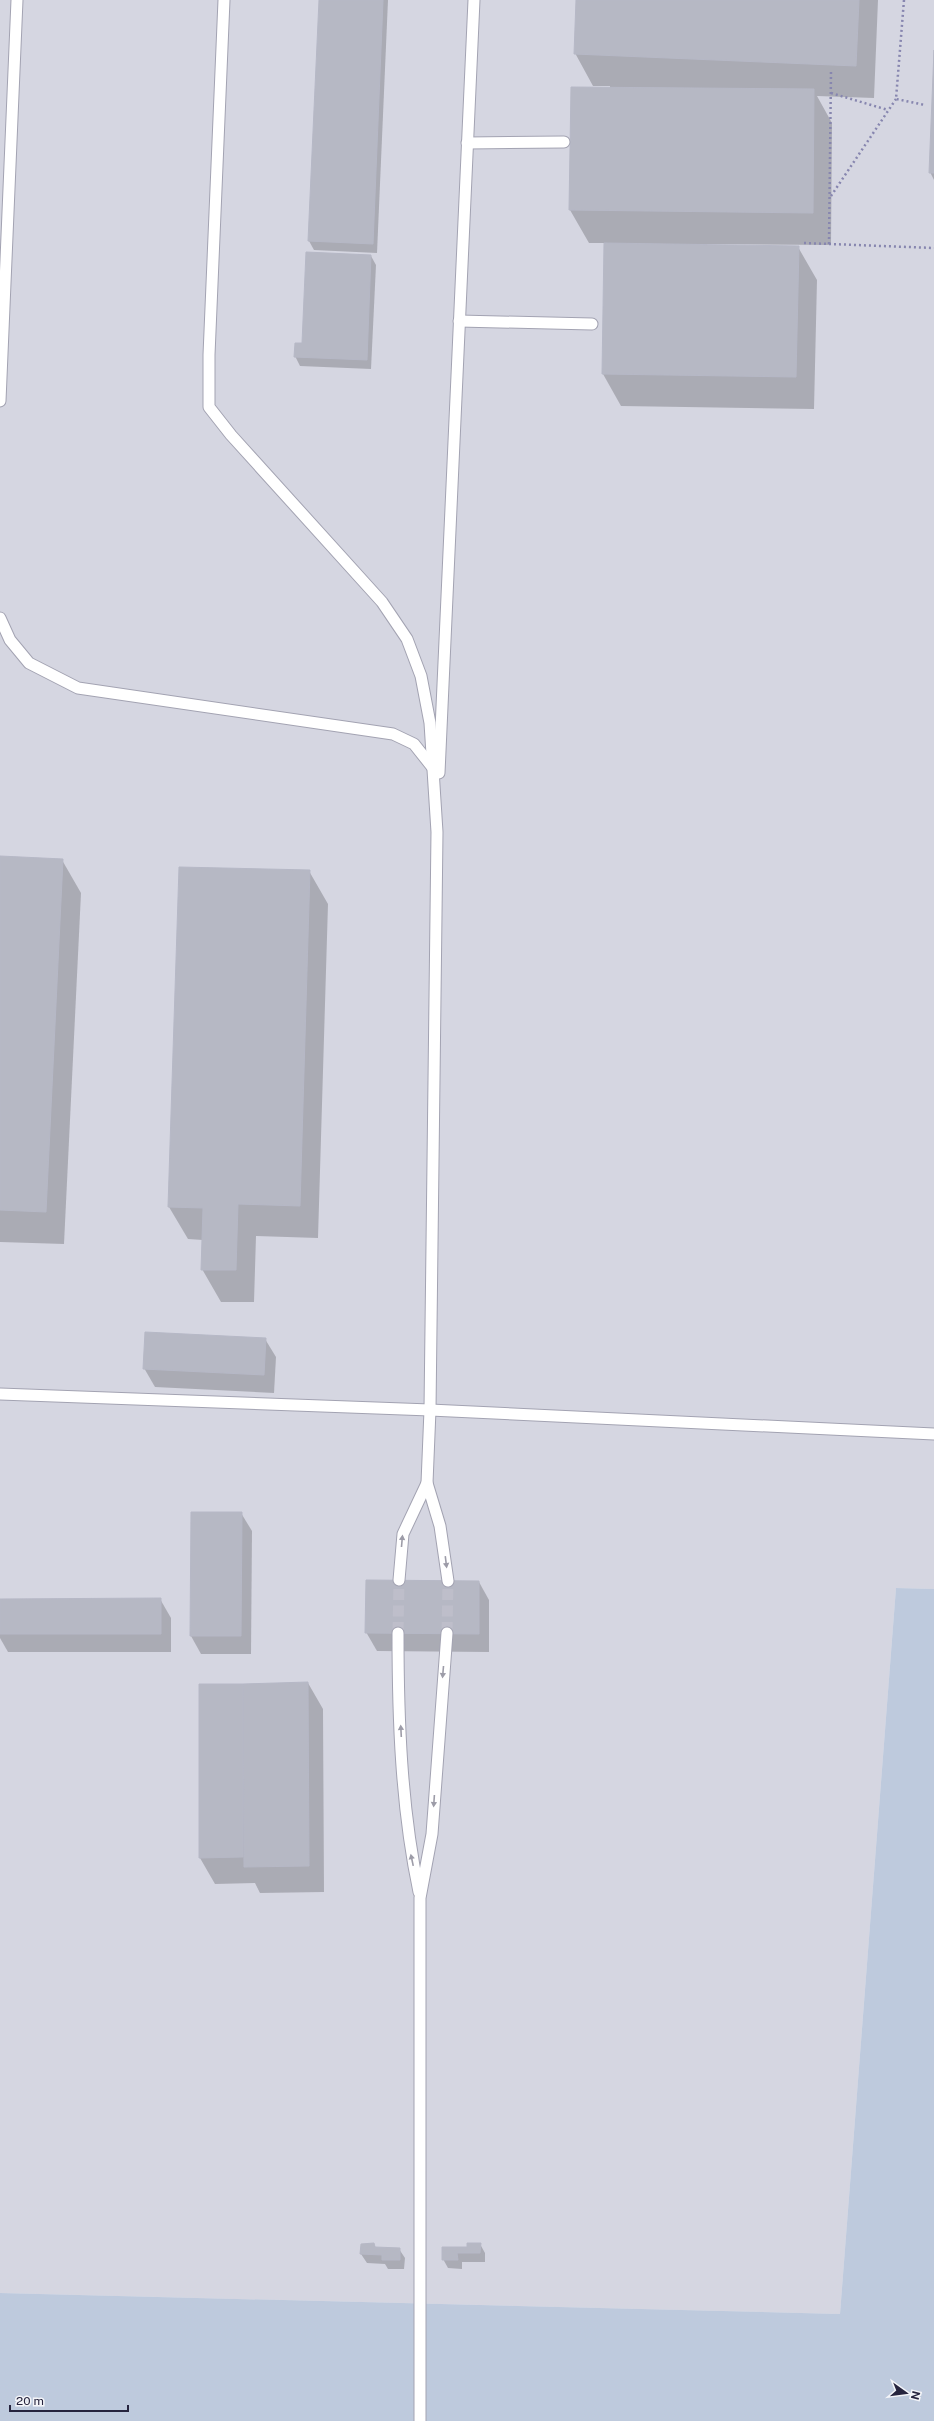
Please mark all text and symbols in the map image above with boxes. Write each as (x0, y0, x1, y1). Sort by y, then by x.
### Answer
one-way arrow (399, 1535, 405, 1547)
one-way arrow (443, 1556, 449, 1568)
one-way arrow (440, 1666, 447, 1678)
one-way arrow (398, 1724, 404, 1737)
one-way arrow (431, 1795, 438, 1807)
one-way arrow (409, 1854, 415, 1866)
north arrow (886, 2373, 926, 2413)
scale bar (10, 2387, 128, 2413)
text: N (909, 2390, 923, 2401)
text: 20 m (16, 2394, 44, 2408)

